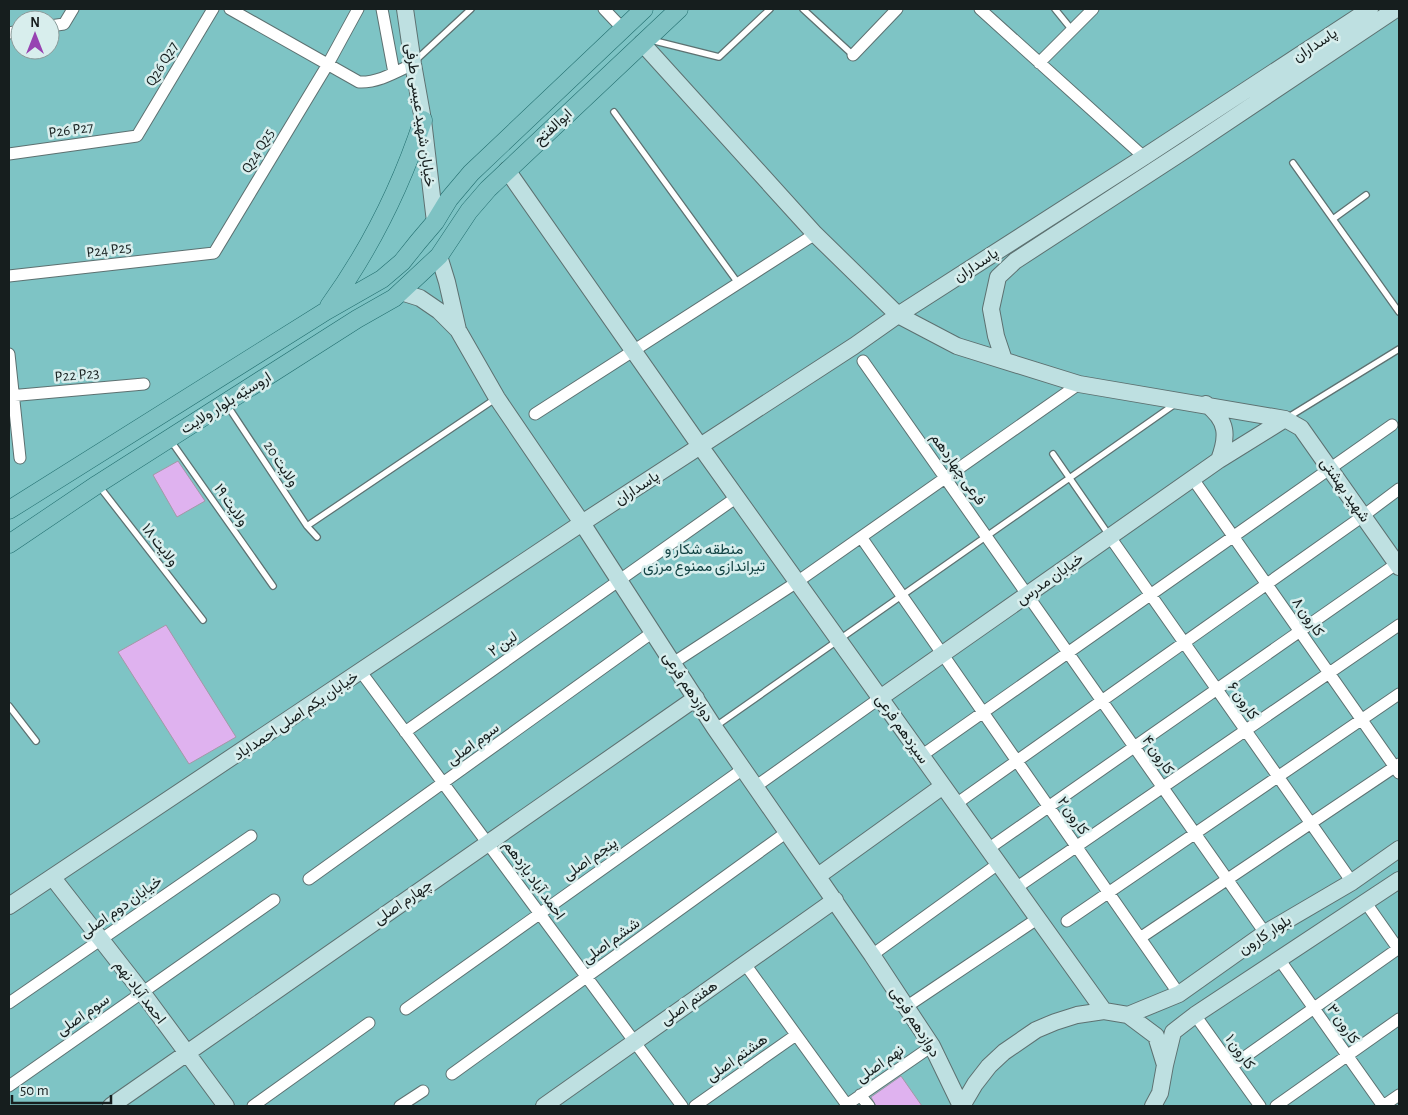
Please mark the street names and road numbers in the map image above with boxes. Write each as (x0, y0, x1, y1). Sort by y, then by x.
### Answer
street label: پاسداران (1290, 25, 1341, 66)
street label: Q26 Q27 (143, 39, 181, 89)
street label: خیابان شهید عیسی طرفی (401, 42, 438, 188)
street label: ابوالفتح (531, 106, 577, 150)
street label: P26 P27 (48, 119, 94, 141)
street label: Q24 Q25 (239, 126, 277, 176)
street label: P24 P25 (86, 240, 132, 260)
street label: پاسداران (951, 245, 1002, 286)
street label: P22 P23 (54, 366, 100, 384)
street label: اروسیّه بلوار ولایت (178, 369, 274, 438)
street label: فرعی چهاردهم (926, 430, 988, 509)
street label: ولایت 20 (260, 439, 301, 490)
street label: شهید بهشتی (1316, 455, 1373, 526)
street label: پاسداران (612, 468, 663, 509)
street label: ولایت ۱۹ (210, 481, 251, 529)
street label: ولایت ۱۸ (138, 521, 181, 570)
street label: خیابان مدرس (1014, 550, 1087, 609)
street label: کارون ۸ (1289, 595, 1327, 640)
street label: لین ۲ (486, 629, 521, 661)
street label: دوازدهم فرعی (658, 649, 716, 726)
street label: خیابان یکم اصلی احمداباد (231, 669, 362, 765)
street label: کارون ۶ (1224, 679, 1261, 723)
street label: سیزدهم فرعی (871, 692, 931, 768)
street label: سوم اصلی (444, 720, 503, 769)
street label: کارون ۴ (1139, 733, 1177, 778)
street label: کارون ۲ (1054, 794, 1092, 839)
street label: پنجم اصلی (560, 835, 621, 885)
street label: احمد آباد یازدهم (499, 837, 568, 924)
street label: خیابان دوم اصلی (77, 873, 166, 942)
street label: چهارم اصلی (371, 877, 436, 929)
street label: بلوار کارون (1236, 913, 1294, 958)
street label: ششم اصلی (579, 915, 644, 968)
street label: احمد آباد نهم (110, 957, 169, 1028)
street label: هفتم اصلی (658, 978, 721, 1030)
street label: دوازدهم فرعی (886, 984, 943, 1061)
street label: سوم اصلی (54, 991, 113, 1040)
street label: کارون ۳ (1323, 1001, 1362, 1047)
street label: هشتم اصلی (704, 1031, 772, 1086)
street label: کارون ۱ (1222, 1032, 1258, 1073)
street label: نهم اصلی (853, 1042, 908, 1087)

